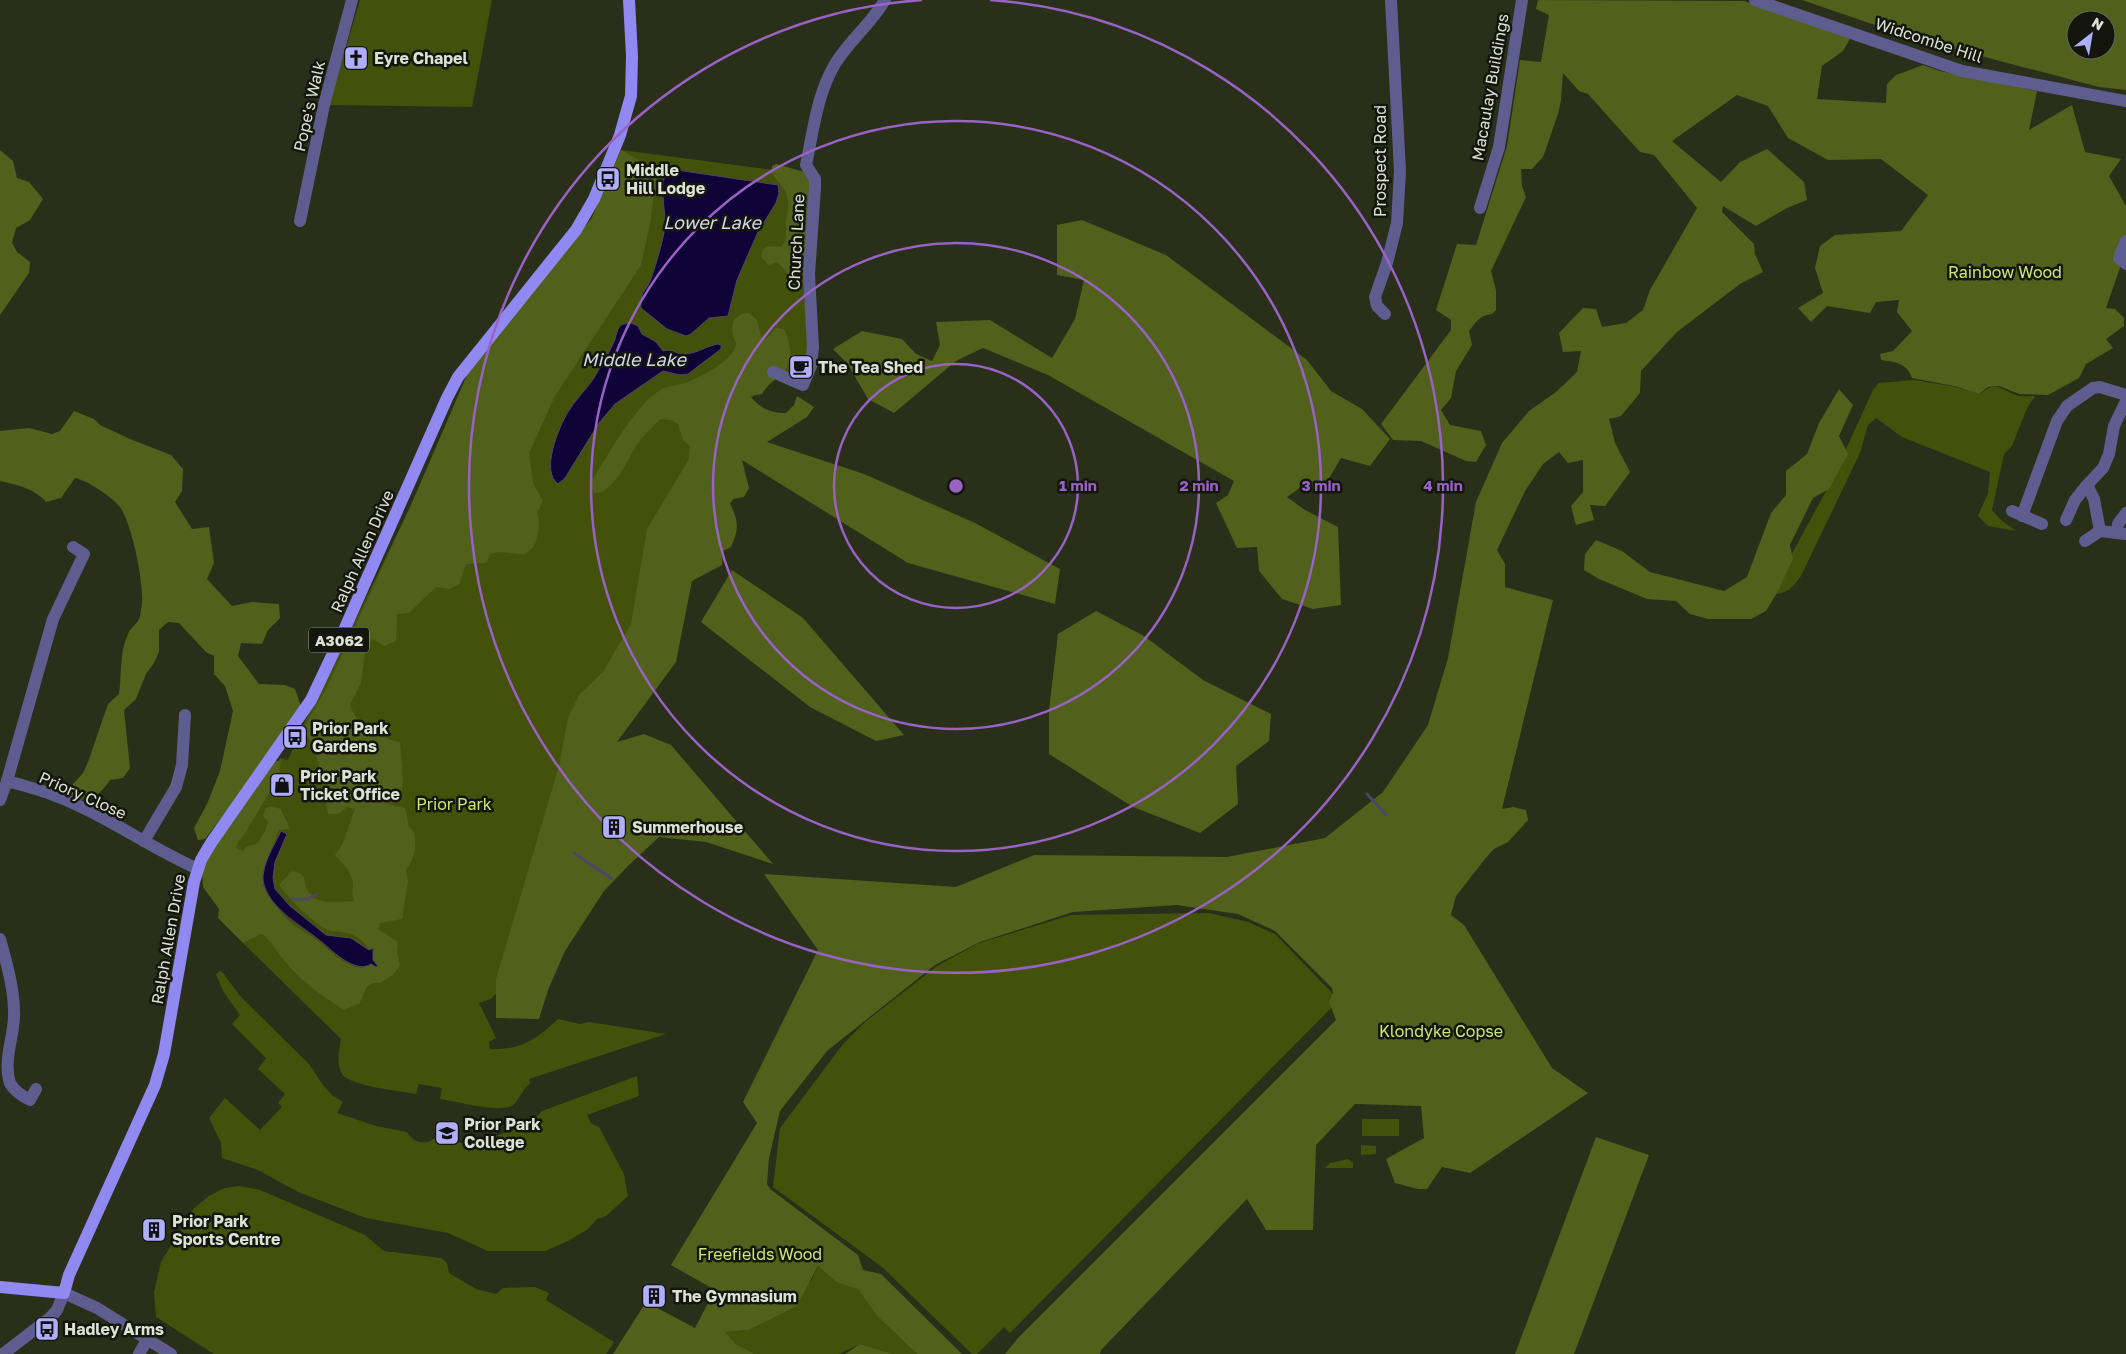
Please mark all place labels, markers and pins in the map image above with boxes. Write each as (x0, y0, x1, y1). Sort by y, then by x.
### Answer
church icon: Eyre Chapel (343, 45, 369, 71)
place label: Eyre Chapel (374, 48, 468, 68)
place label: Middle Hill Lodge (626, 160, 705, 198)
bus stop icon: Middle Hill Lodge (595, 166, 621, 192)
cafe icon: The Tea Shed (788, 354, 814, 380)
place label: The Tea Shed (818, 357, 923, 377)
centre of rings (947, 477, 965, 495)
place label: Prior Park Gardens (312, 718, 389, 756)
bus stop icon: Prior Park Gardens (282, 724, 308, 750)
place label: Prior Park Ticket Office (300, 766, 400, 804)
shop icon: Prior Park Ticket Office (269, 772, 295, 798)
building icon: Summerhouse (601, 814, 627, 840)
place label: Summerhouse (632, 817, 743, 837)
place label: Prior Park College (464, 1114, 541, 1152)
school or university icon: Prior Park College (434, 1120, 460, 1146)
place label: Prior Park Sports Centre (172, 1211, 280, 1249)
building icon: Prior Park Sports Centre (141, 1217, 167, 1243)
building icon: The Gymnasium (641, 1283, 667, 1309)
place label: The Gymnasium (672, 1286, 797, 1306)
bus stop icon: Hadley Arms (34, 1316, 60, 1342)
place label: Hadley Arms (64, 1319, 164, 1339)

